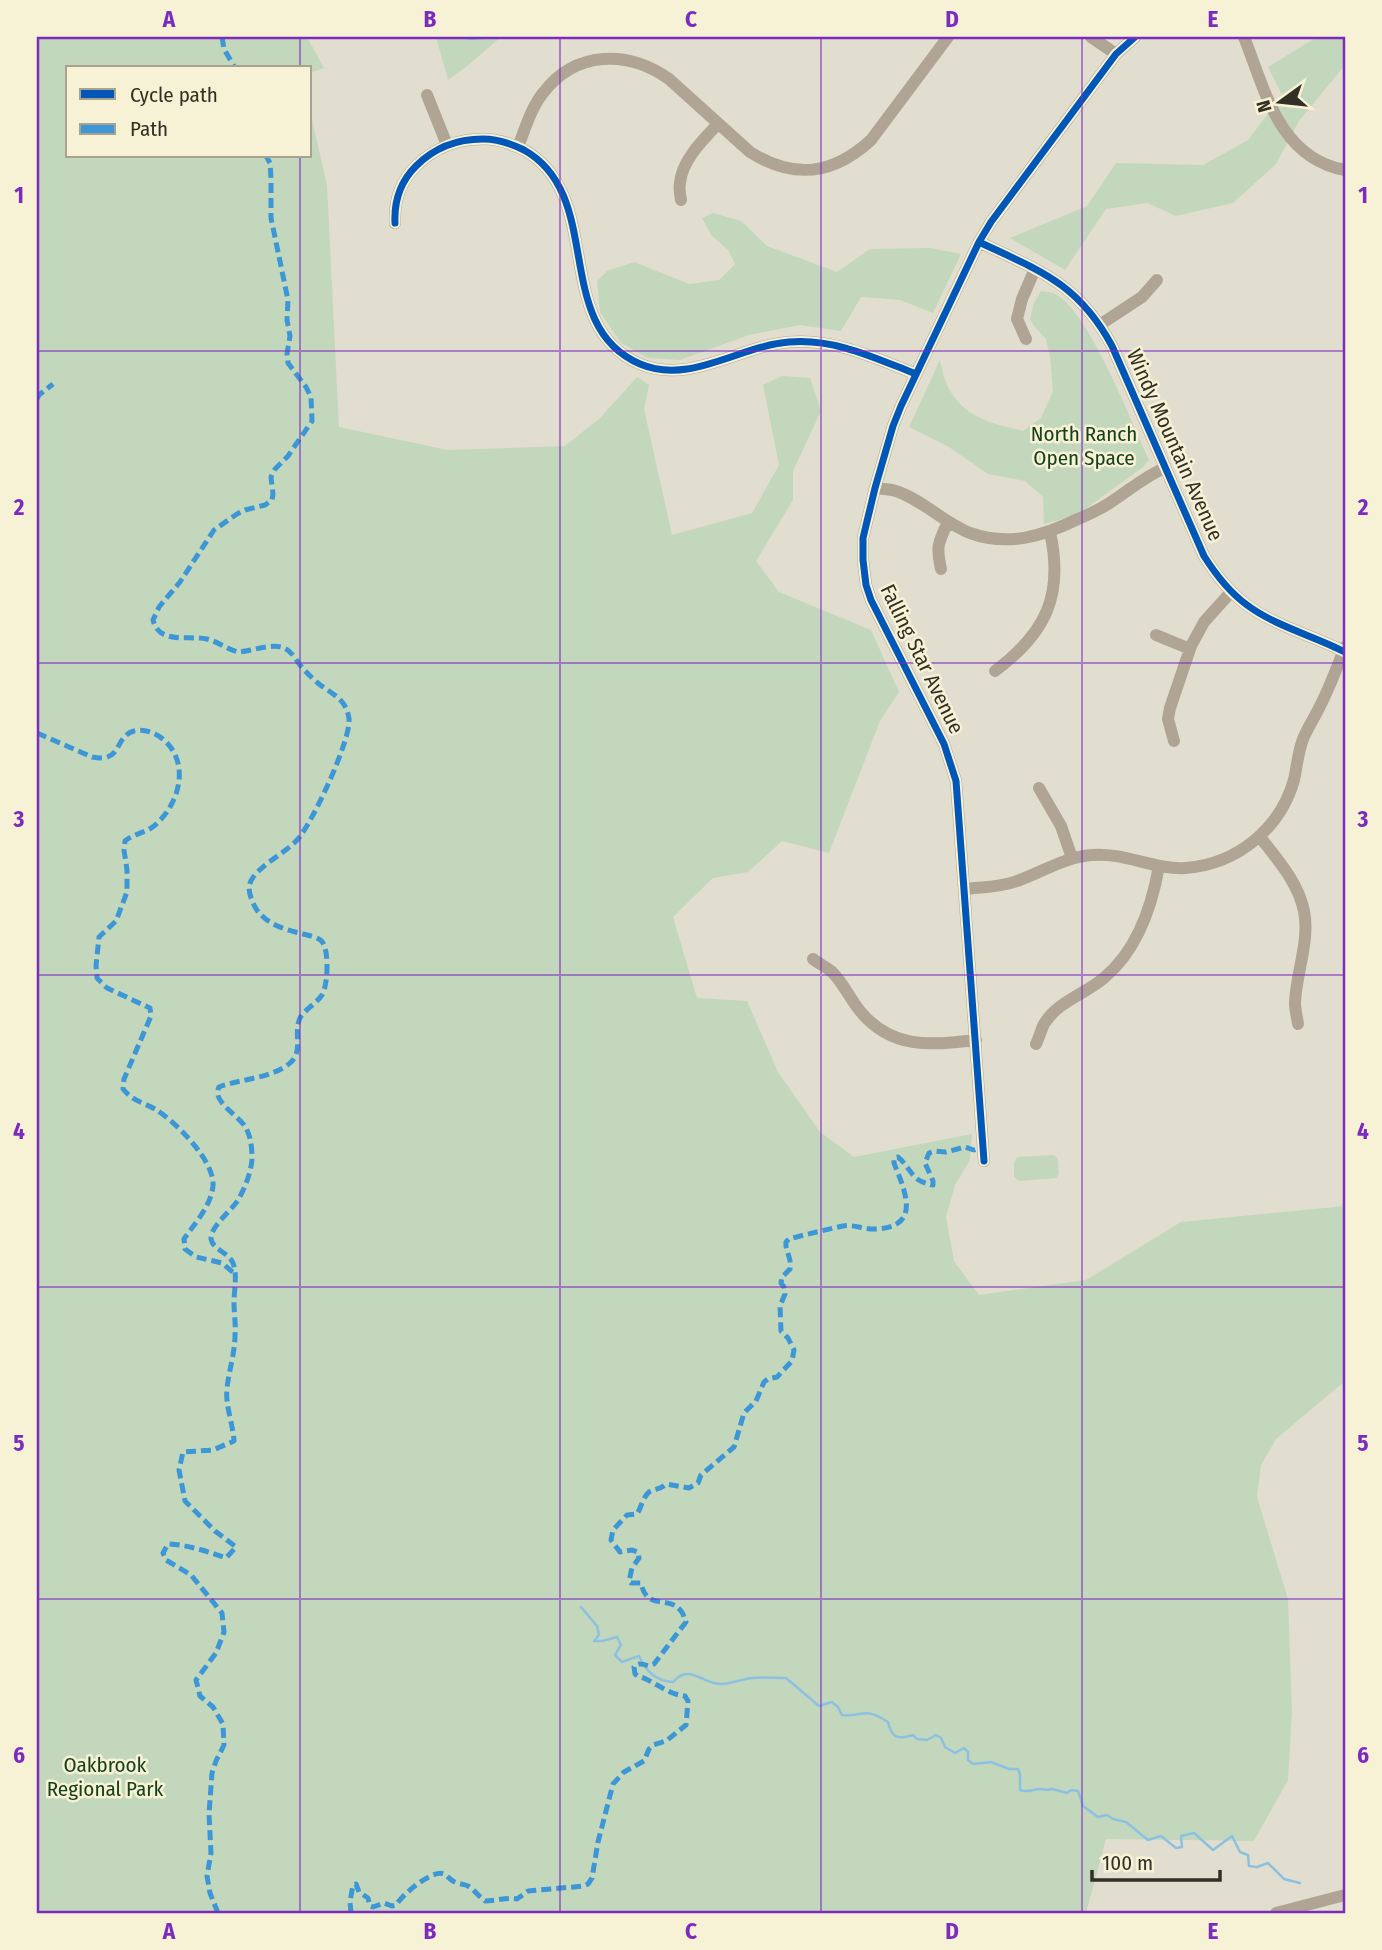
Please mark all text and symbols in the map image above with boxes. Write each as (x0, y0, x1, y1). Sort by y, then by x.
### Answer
text: A (162, 5, 176, 33)
text: B (424, 5, 437, 33)
text: C (685, 5, 697, 33)
text: D (945, 5, 959, 33)
text: E (1208, 5, 1219, 33)
legend (66, 66, 312, 158)
north arrow (1246, 66, 1316, 136)
text: Cycle path (130, 82, 218, 108)
text: N (1251, 98, 1277, 115)
text: Path (130, 116, 168, 142)
text: 1 (14, 181, 24, 209)
text: 1 (1358, 181, 1368, 209)
street label: Windy Mountain Avenue (1121, 345, 1229, 545)
park label: North Ranch Open Space (1031, 421, 1137, 471)
text: 2 (13, 493, 25, 521)
text: 2 (1357, 493, 1369, 521)
street label: Falling Star Avenue (875, 580, 969, 738)
text: 3 (13, 805, 25, 833)
text: 3 (1357, 805, 1369, 833)
text: 4 (13, 1117, 25, 1145)
text: 4 (1357, 1117, 1369, 1145)
text: 5 (13, 1429, 25, 1457)
text: 5 (1357, 1429, 1369, 1457)
text: 6 (13, 1741, 25, 1769)
text: 6 (1357, 1741, 1369, 1769)
park label: Oakbrook Regional Park (47, 1752, 164, 1802)
scale bar (1092, 1838, 1219, 1882)
text: 100 m (1102, 1850, 1153, 1876)
text: A (162, 1917, 176, 1945)
text: B (424, 1917, 437, 1945)
text: C (685, 1917, 697, 1945)
text: D (945, 1917, 959, 1945)
text: E (1208, 1917, 1219, 1945)

